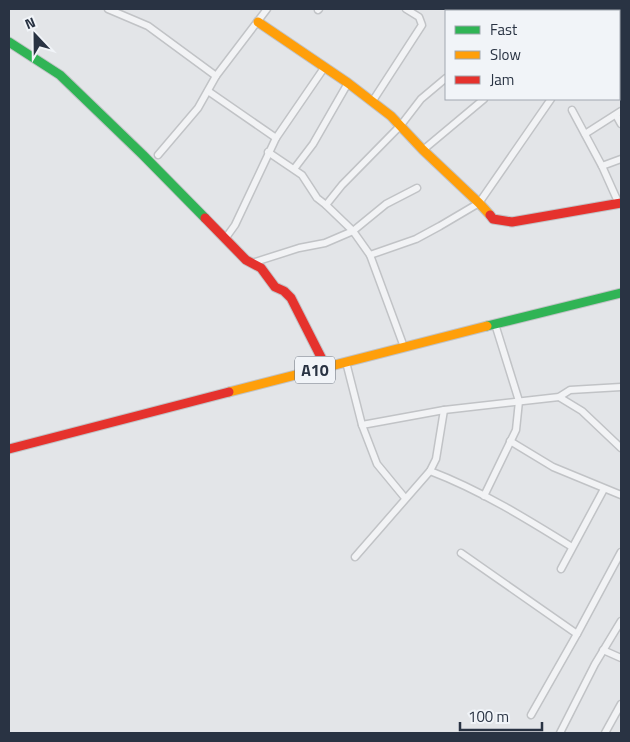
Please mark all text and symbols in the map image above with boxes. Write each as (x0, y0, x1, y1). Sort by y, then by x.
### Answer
north arrow (10, 10, 60, 60)
legend (445, 10, 620, 100)
text: N (22, 11, 38, 34)
text: Fast (490, 18, 518, 41)
text: Slow (490, 43, 521, 66)
text: Jam (490, 68, 514, 91)
road number: A10 (295, 356, 335, 384)
scale bar (460, 700, 542, 732)
text: 100 m (468, 705, 509, 728)

